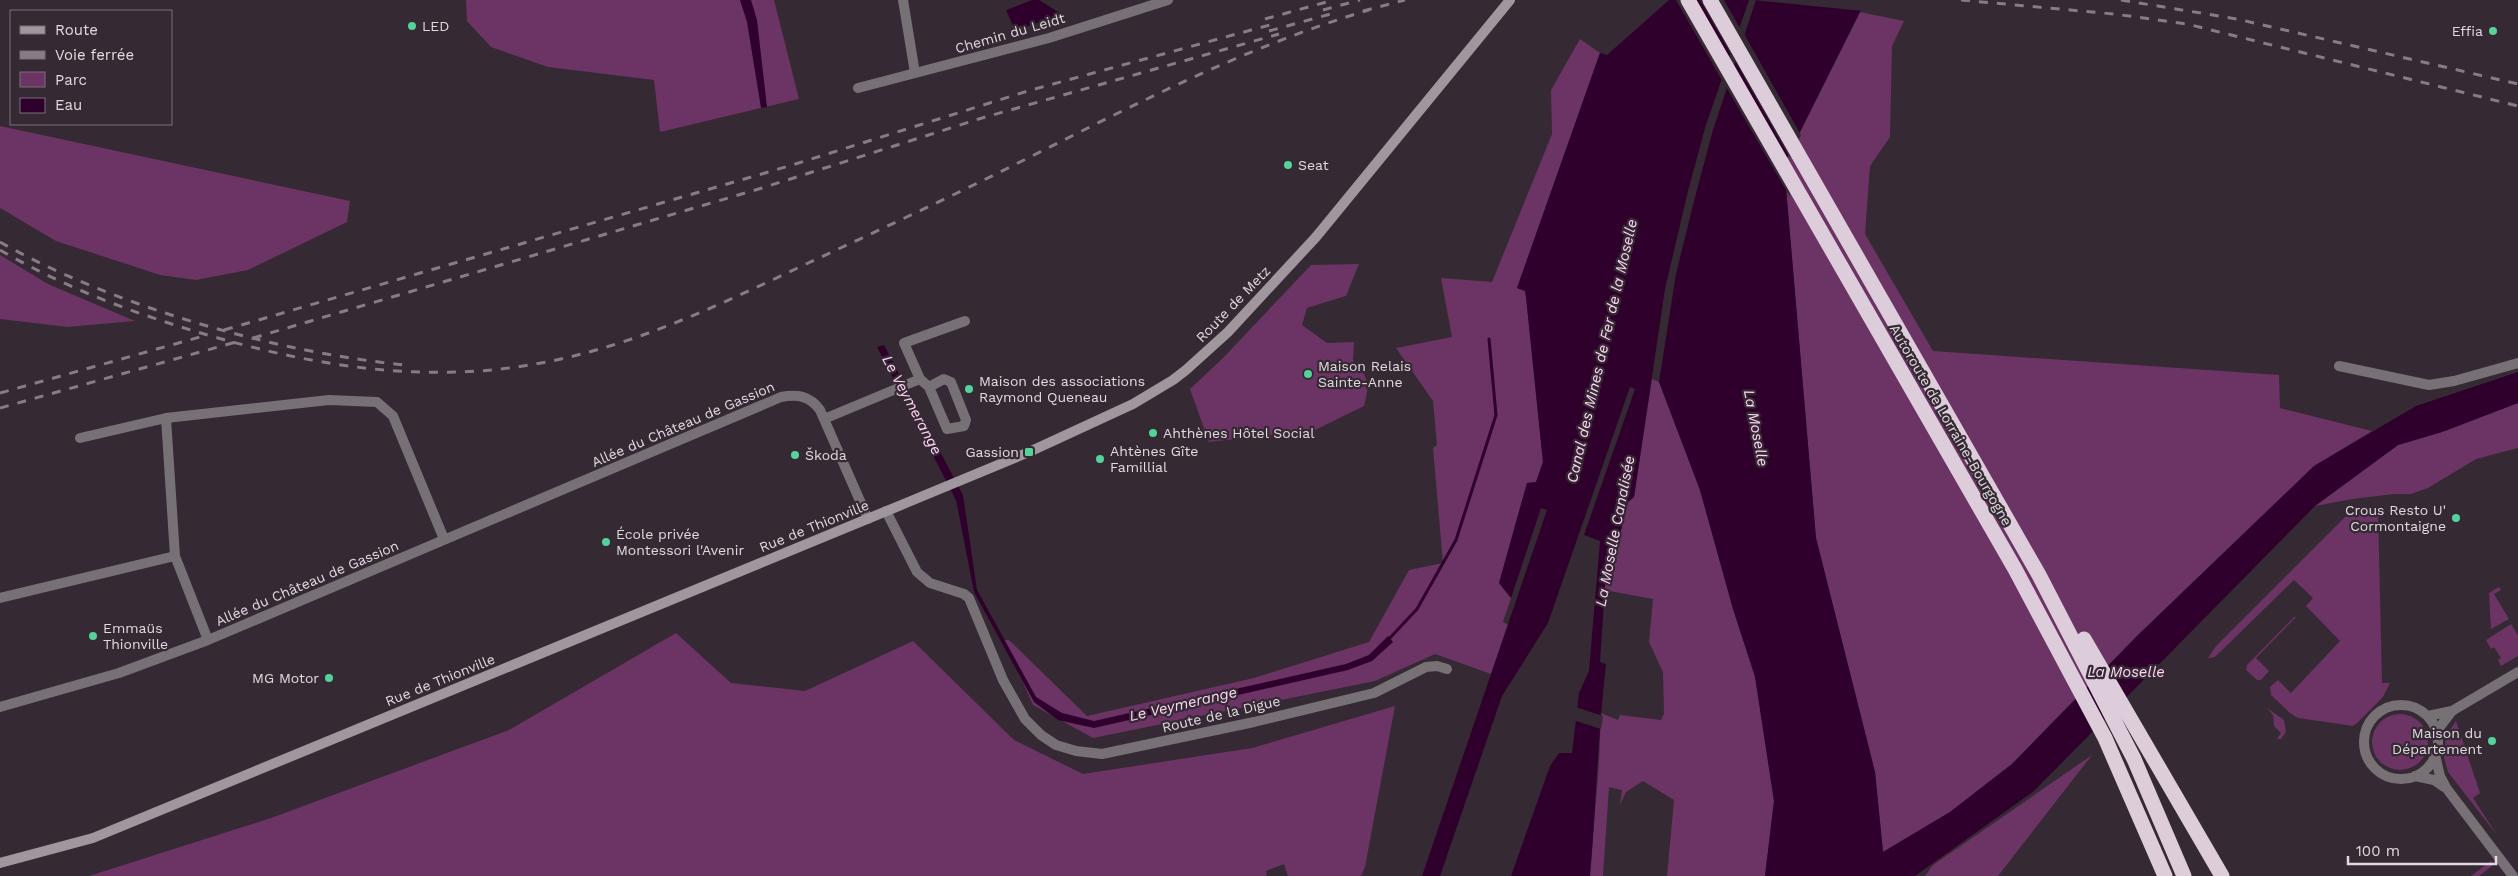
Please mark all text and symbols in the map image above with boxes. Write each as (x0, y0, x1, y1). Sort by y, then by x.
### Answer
legend (10, 10, 172, 125)
street label: Chemin du Leidt (953, 10, 1067, 56)
place label: LED (422, 18, 449, 34)
marker: LED (406, 20, 418, 32)
text: Route (55, 21, 98, 39)
place label: Effia (2452, 23, 2483, 39)
marker: Effia (2487, 25, 2499, 37)
text: Voie ferrée (55, 46, 134, 64)
text: Parc (55, 71, 87, 89)
text: Eau (55, 96, 82, 114)
place label: Seat (1298, 157, 1329, 173)
marker: Seat (1282, 159, 1294, 171)
water label: Canal des Mines de Fer de la Moselle (1563, 217, 1641, 485)
street label: Route de Metz (1193, 263, 1273, 345)
street label: Autoroute de Lorraine-Bourgogne (1887, 321, 2015, 529)
water label: Le Veymerange (878, 352, 946, 458)
place label: Maison Relais Sainte-Anne (1318, 358, 1411, 390)
marker: Maison Relais Sainte-Anne (1302, 368, 1314, 380)
place label: Maison des associations Raymond Queneau (979, 373, 1145, 405)
street label: Allée du Château de Gassion (589, 378, 777, 470)
marker: Maison des associations Raymond Queneau (963, 383, 975, 395)
water label: La Moselle (1740, 388, 1772, 468)
place label: Ahthènes Hôtel Social (1163, 425, 1315, 441)
marker: Ahthènes Hôtel Social (1147, 427, 1159, 439)
place label: Ahtènes Gîte Famillial (1110, 443, 1198, 475)
place label: Gassion (965, 444, 1019, 460)
marker: Gassion (1023, 446, 1035, 458)
place label: Škoda (805, 447, 847, 463)
marker: Škoda (789, 449, 801, 461)
marker: Ahtènes Gîte Famillial (1094, 453, 1106, 465)
water label: La Moselle Canalisée (1592, 454, 1638, 608)
street label: Rue de Thionville (757, 497, 871, 555)
place label: Crous Resto U' Cormontaigne (2345, 502, 2446, 534)
marker: Crous Resto U' Cormontaigne (2450, 512, 2462, 524)
place label: École privée Montessori l'Avenir (616, 526, 744, 558)
marker: École privée Montessori l'Avenir (600, 536, 612, 548)
street label: Allée du Château de Gassion (213, 537, 401, 629)
place label: Emmaüs Thionville (103, 620, 168, 652)
marker: Emmaüs Thionville (87, 630, 99, 642)
street label: Rue de Thionville (383, 651, 497, 709)
water label: La Moselle (2087, 663, 2165, 681)
place label: MG Motor (252, 670, 319, 686)
marker: MG Motor (323, 672, 335, 684)
water label: Le Veymerange (1127, 683, 1239, 725)
street label: Route de la Digue (1160, 693, 1282, 735)
place label: Maison du Département (2392, 725, 2482, 757)
marker: Maison du Département (2486, 735, 2498, 747)
scale bar (2348, 834, 2496, 866)
text: 100 m (2356, 842, 2400, 860)

